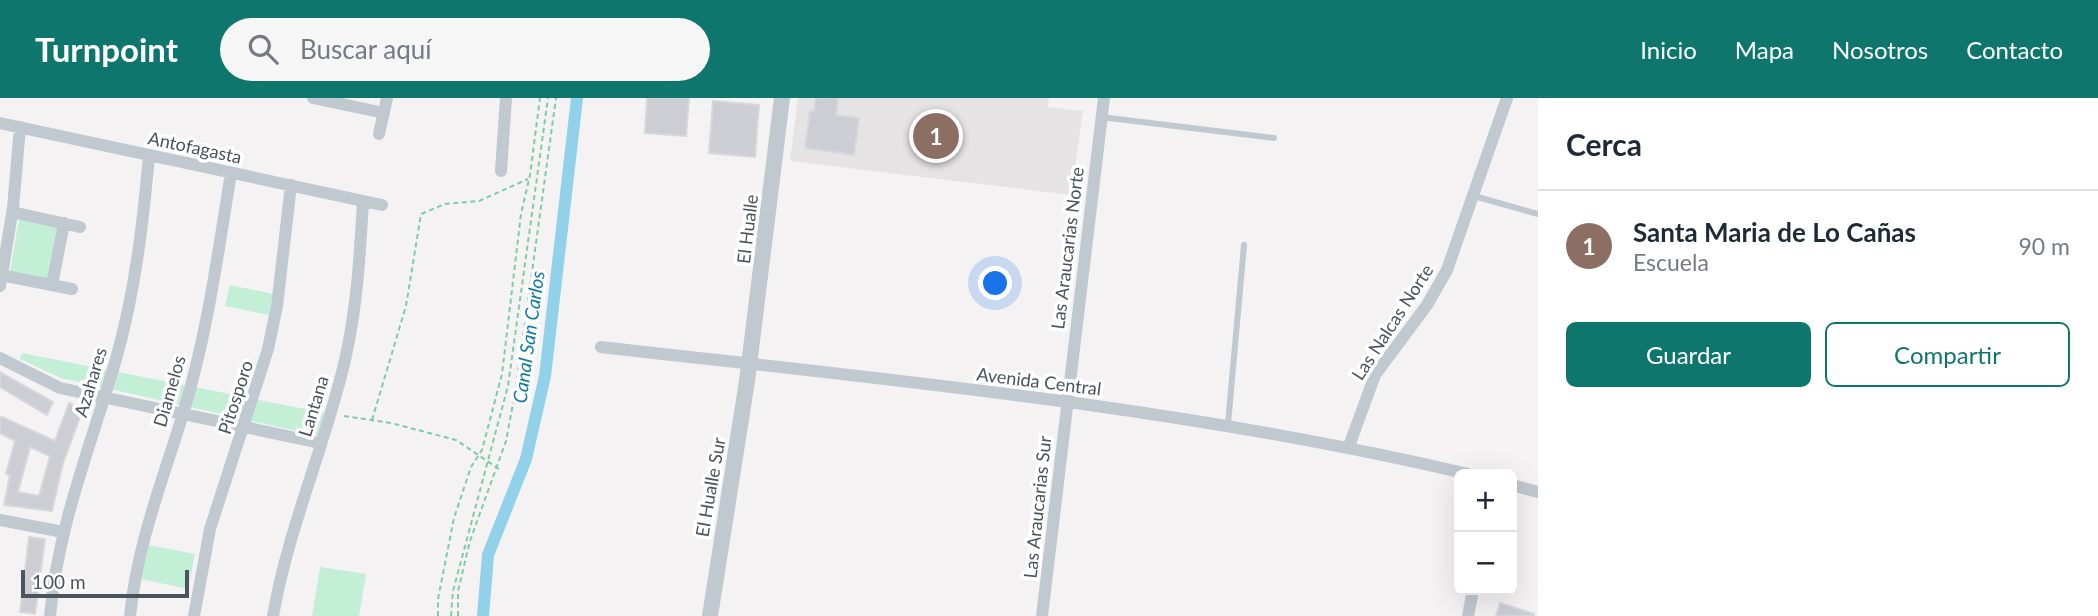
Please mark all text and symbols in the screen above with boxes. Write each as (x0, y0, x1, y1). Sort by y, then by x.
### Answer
search box (220, 18, 710, 81)
text: Turnpoint (35, 29, 178, 69)
icon: search (244, 30, 282, 68)
text: Buscar aquí (300, 33, 431, 65)
text: Inicio (1640, 35, 1697, 64)
text: Mapa (1735, 35, 1794, 64)
text: Nosotros (1832, 35, 1928, 64)
text: Contacto (1966, 35, 2063, 64)
pin: 1 (913, 110, 959, 162)
street label: Antofagasta (146, 126, 244, 168)
text: Cerca (1566, 126, 1642, 162)
street label: Las Araucarias Norte (1046, 166, 1088, 330)
street label: El Hualle (732, 193, 762, 265)
text: Santa Maria de Lo Cañas (1633, 216, 1916, 248)
text: 1 (1582, 232, 1596, 260)
text: 90 m (2019, 232, 2070, 260)
text: Escuela (1633, 248, 1709, 276)
street label: Las Nalcas Norte (1346, 260, 1438, 384)
your location (978, 266, 1012, 300)
water label: Canal San Carlos (507, 269, 549, 405)
button: Guardar (1566, 322, 1811, 387)
button: Compartir (1825, 322, 2070, 387)
street label: Azahares (69, 344, 111, 420)
street label: Diamelos (148, 353, 190, 429)
street label: Pitosporo (213, 357, 257, 437)
street label: Avenida Central (975, 362, 1103, 400)
street label: Lantana (293, 373, 333, 439)
street label: Las Araucarias Sur (1019, 434, 1055, 579)
street label: El Hualle Sur (690, 435, 730, 538)
map controls (1454, 469, 1517, 595)
button: + (1454, 469, 1517, 532)
button: − (1454, 532, 1517, 595)
scale bar (21, 567, 189, 599)
text: 100 m (32, 570, 86, 593)

